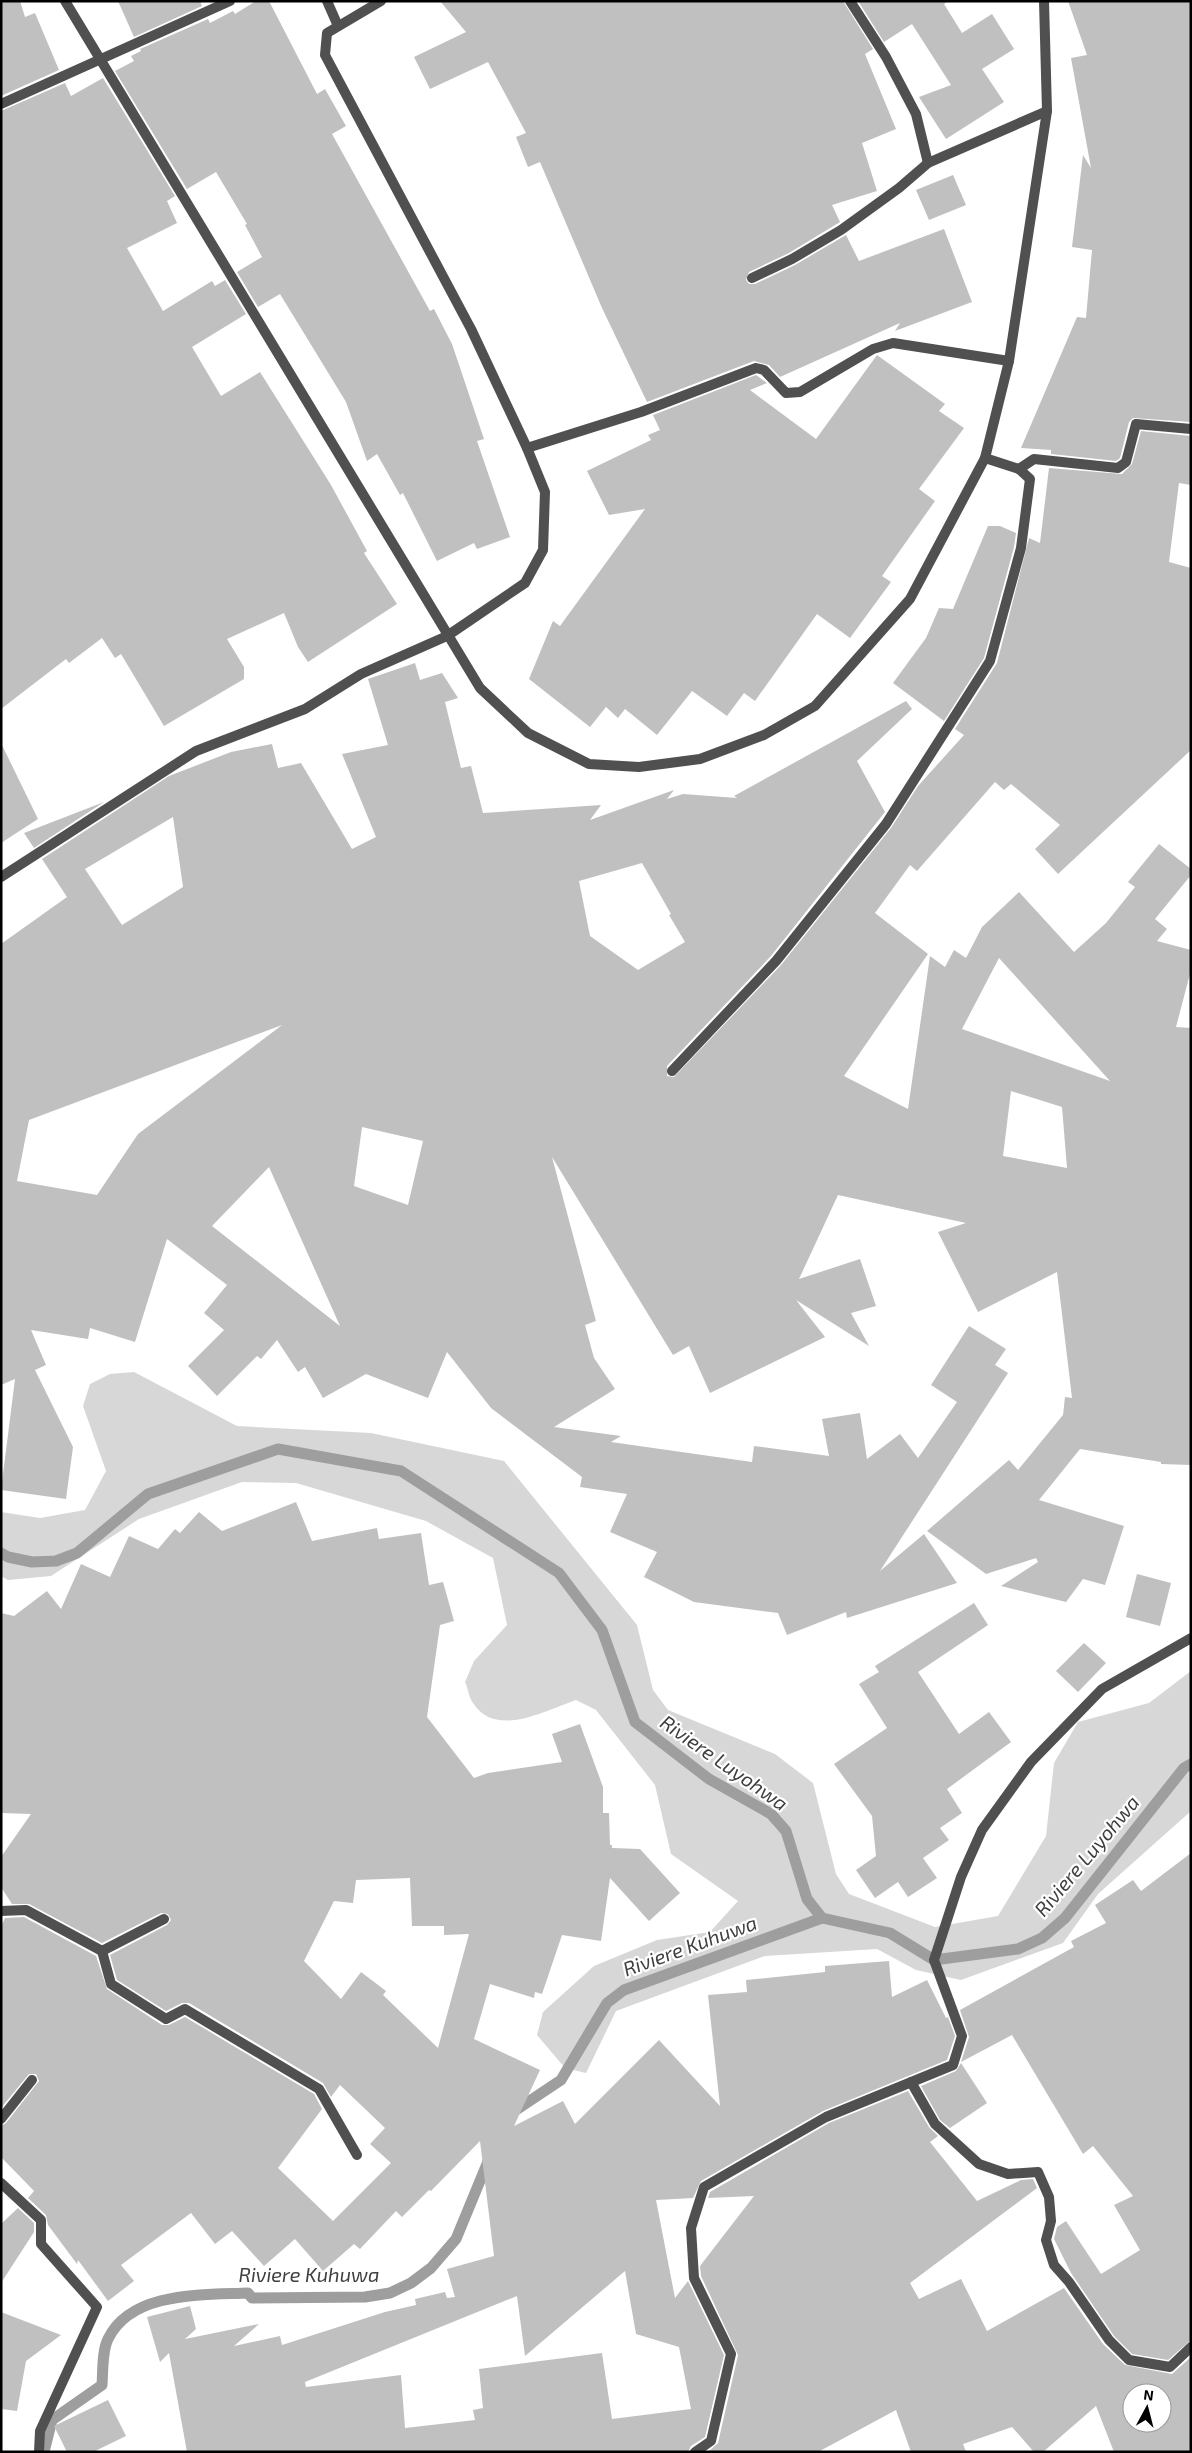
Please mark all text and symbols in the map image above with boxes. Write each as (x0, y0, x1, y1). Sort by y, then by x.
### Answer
water label: Riviere Luyohwa (656, 1709, 793, 1816)
water label: Riviere Luyohwa (1029, 1790, 1144, 1921)
water label: Riviere Kuhuwa (619, 1910, 760, 1980)
water label: Riviere Kuhuwa (239, 2262, 379, 2286)
north arrow (1122, 2383, 1172, 2433)
text: N (1143, 2386, 1155, 2404)

